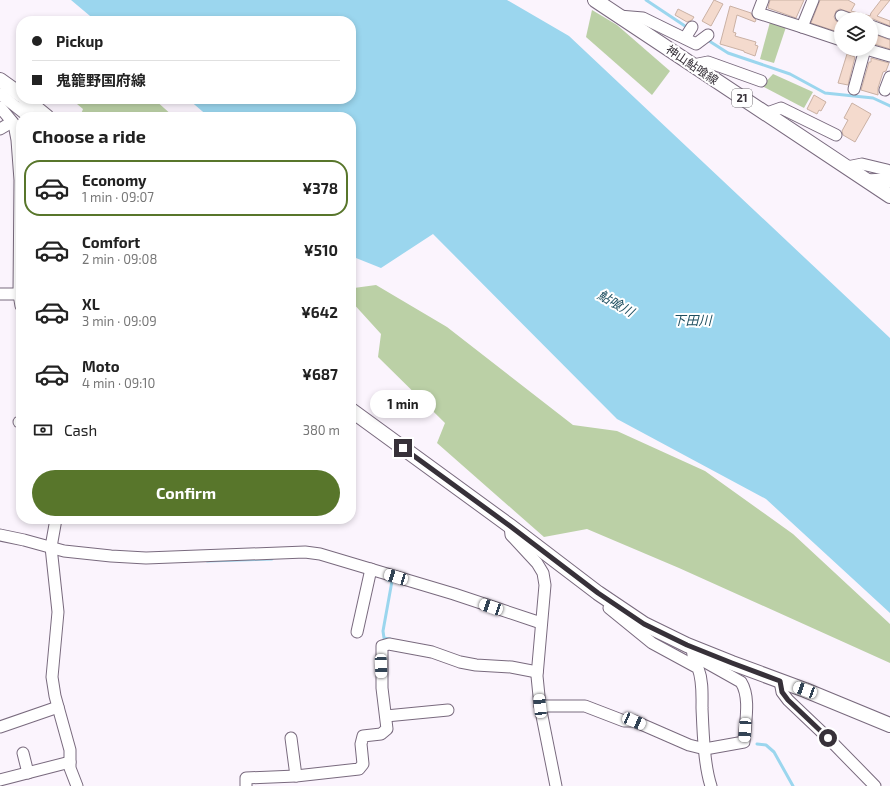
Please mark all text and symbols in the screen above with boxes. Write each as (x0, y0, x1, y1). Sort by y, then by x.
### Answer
map controls (834, 12, 878, 56)
button: layers (834, 12, 878, 56)
text: Pickup (56, 32, 103, 50)
street label: 神山鮎喰線 (664, 42, 721, 87)
text: 鬼籠野国府線 (56, 71, 146, 89)
road number: 21 (732, 89, 752, 107)
text: Choose a ride (32, 125, 146, 147)
icon: car (34, 170, 70, 206)
text: Economy (82, 171, 147, 189)
text: ¥378 (302, 179, 338, 197)
text: 1 min · 09:07 (82, 189, 154, 205)
icon: car (34, 232, 70, 268)
text: Comfort (82, 233, 140, 251)
text: ¥510 (304, 241, 338, 259)
text: 2 min · 09:08 (82, 251, 157, 267)
water label: 鮎喰川 (595, 286, 639, 321)
icon: car (34, 294, 70, 330)
text: XL (82, 295, 100, 313)
text: ¥642 (301, 303, 338, 321)
water label: 下田川 (672, 312, 713, 328)
text: 3 min · 09:09 (82, 313, 157, 329)
icon: car (34, 356, 70, 392)
text: Moto (82, 357, 120, 375)
text: ¥687 (302, 365, 338, 383)
text: 4 min · 09:10 (82, 375, 155, 391)
callout: 1 min (370, 390, 436, 418)
text: 1 min (387, 396, 419, 412)
icon: cash (32, 419, 54, 441)
text: Cash (64, 421, 97, 439)
text: 380 m (303, 422, 340, 438)
route end (394, 439, 412, 457)
button: Confirm (32, 470, 340, 516)
car (383, 568, 409, 586)
car (478, 597, 504, 617)
car (375, 654, 387, 678)
car (792, 680, 818, 700)
car (533, 693, 547, 719)
car (621, 711, 647, 731)
car (738, 718, 752, 742)
route start (819, 729, 837, 747)

